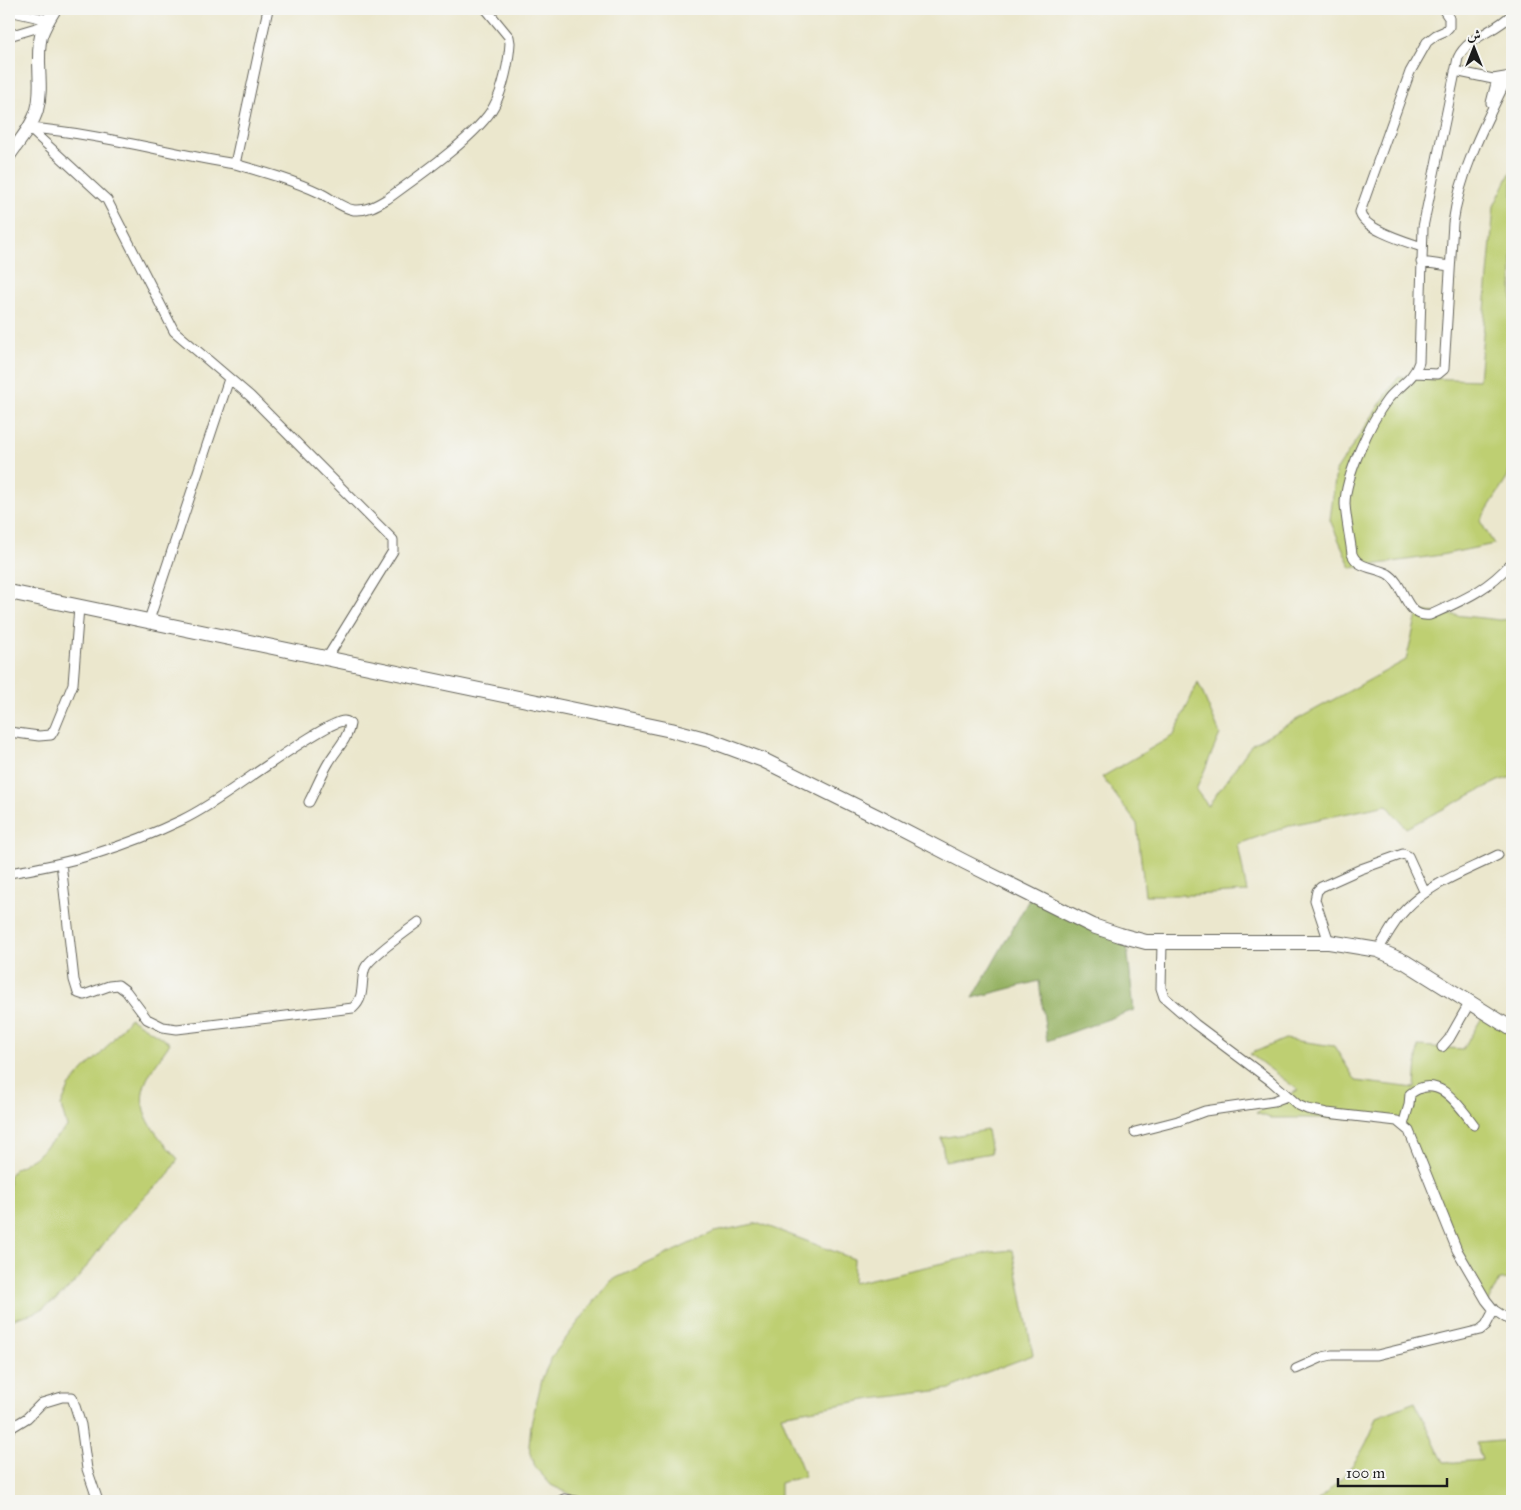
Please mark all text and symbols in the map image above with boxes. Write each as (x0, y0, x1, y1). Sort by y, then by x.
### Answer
north arrow (1448, 22, 1498, 72)
text: ش (1467, 27, 1481, 44)
scale bar (1338, 1455, 1447, 1487)
text: 100 m (1346, 1464, 1386, 1482)

